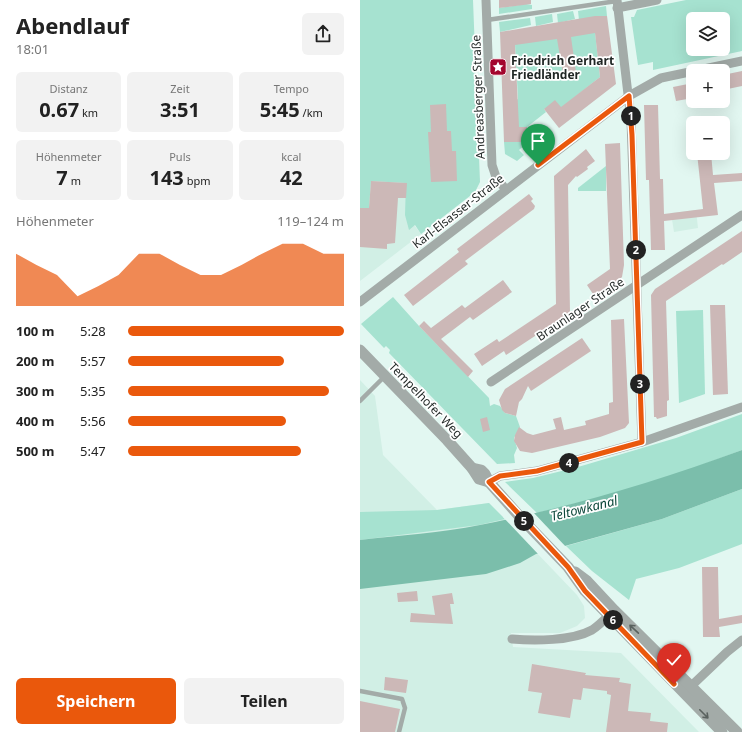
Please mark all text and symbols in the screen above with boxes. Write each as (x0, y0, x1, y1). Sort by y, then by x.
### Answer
text: Abendlauf (16, 10, 129, 40)
map controls (686, 12, 730, 160)
button: layers (686, 12, 730, 56)
button: share (302, 13, 344, 55)
street label: Andreasberger Straße (467, 34, 489, 159)
text: 18:01 (16, 40, 49, 58)
place label: Friedrich Gerhart Friedländer (511, 52, 614, 83)
place icon: Friedrich Gerhart Friedländer (488, 57, 508, 77)
button: + (686, 64, 730, 108)
text: Distanz (50, 81, 88, 96)
text: Zeit (170, 81, 190, 96)
text: Tempo (274, 81, 309, 96)
text: 0.67 (39, 96, 79, 123)
text: 3:51 (160, 96, 200, 123)
text: 5:45 (260, 96, 300, 123)
text: km (79, 105, 98, 120)
text: /km (300, 105, 323, 120)
pin: 1 (621, 106, 641, 126)
text: 1 (628, 108, 634, 123)
button: − (686, 116, 730, 160)
pin (521, 124, 555, 165)
icon: arrive (527, 130, 549, 152)
text: Höhenmeter (36, 149, 102, 164)
text: Puls (169, 149, 191, 164)
text: kcal (281, 149, 301, 164)
text: 7 (56, 164, 68, 191)
text: 143 (149, 164, 184, 191)
text: 42 (280, 164, 303, 191)
street label: Karl-Elsasser-Straße (409, 170, 508, 252)
text: m (68, 173, 81, 188)
text: bpm (184, 173, 211, 188)
text: Höhenmeter (16, 212, 94, 230)
text: 119–124 m (277, 212, 344, 230)
pin: 2 (626, 240, 646, 260)
text: 2 (633, 242, 639, 257)
street label: Braunlager Straße (533, 273, 628, 345)
text: 100 m (16, 322, 54, 340)
text: 5:28 (80, 322, 106, 340)
text: 200 m (16, 352, 54, 370)
text: 5:57 (80, 352, 106, 370)
street label: Tempelhofer Weg (385, 358, 467, 442)
pin: 3 (630, 374, 650, 394)
text: 3 (637, 376, 643, 391)
text: 300 m (16, 382, 54, 400)
text: 5:35 (80, 382, 106, 400)
text: 400 m (16, 412, 54, 430)
text: 5:56 (80, 412, 106, 430)
text: 500 m (16, 442, 54, 460)
text: 5:47 (80, 442, 106, 460)
pin: 4 (559, 453, 579, 473)
text: 4 (566, 455, 572, 470)
water label: Teltowkanal (549, 491, 620, 525)
pin: 5 (514, 511, 534, 531)
text: 5 (521, 513, 527, 528)
pin: 6 (603, 610, 623, 630)
text: 6 (610, 612, 616, 627)
one-way arrow (629, 624, 639, 633)
pin (657, 643, 691, 684)
icon: check (663, 649, 685, 671)
button: Speichern (16, 678, 176, 724)
button: Teilen (184, 678, 344, 724)
one-way arrow (699, 709, 709, 719)

